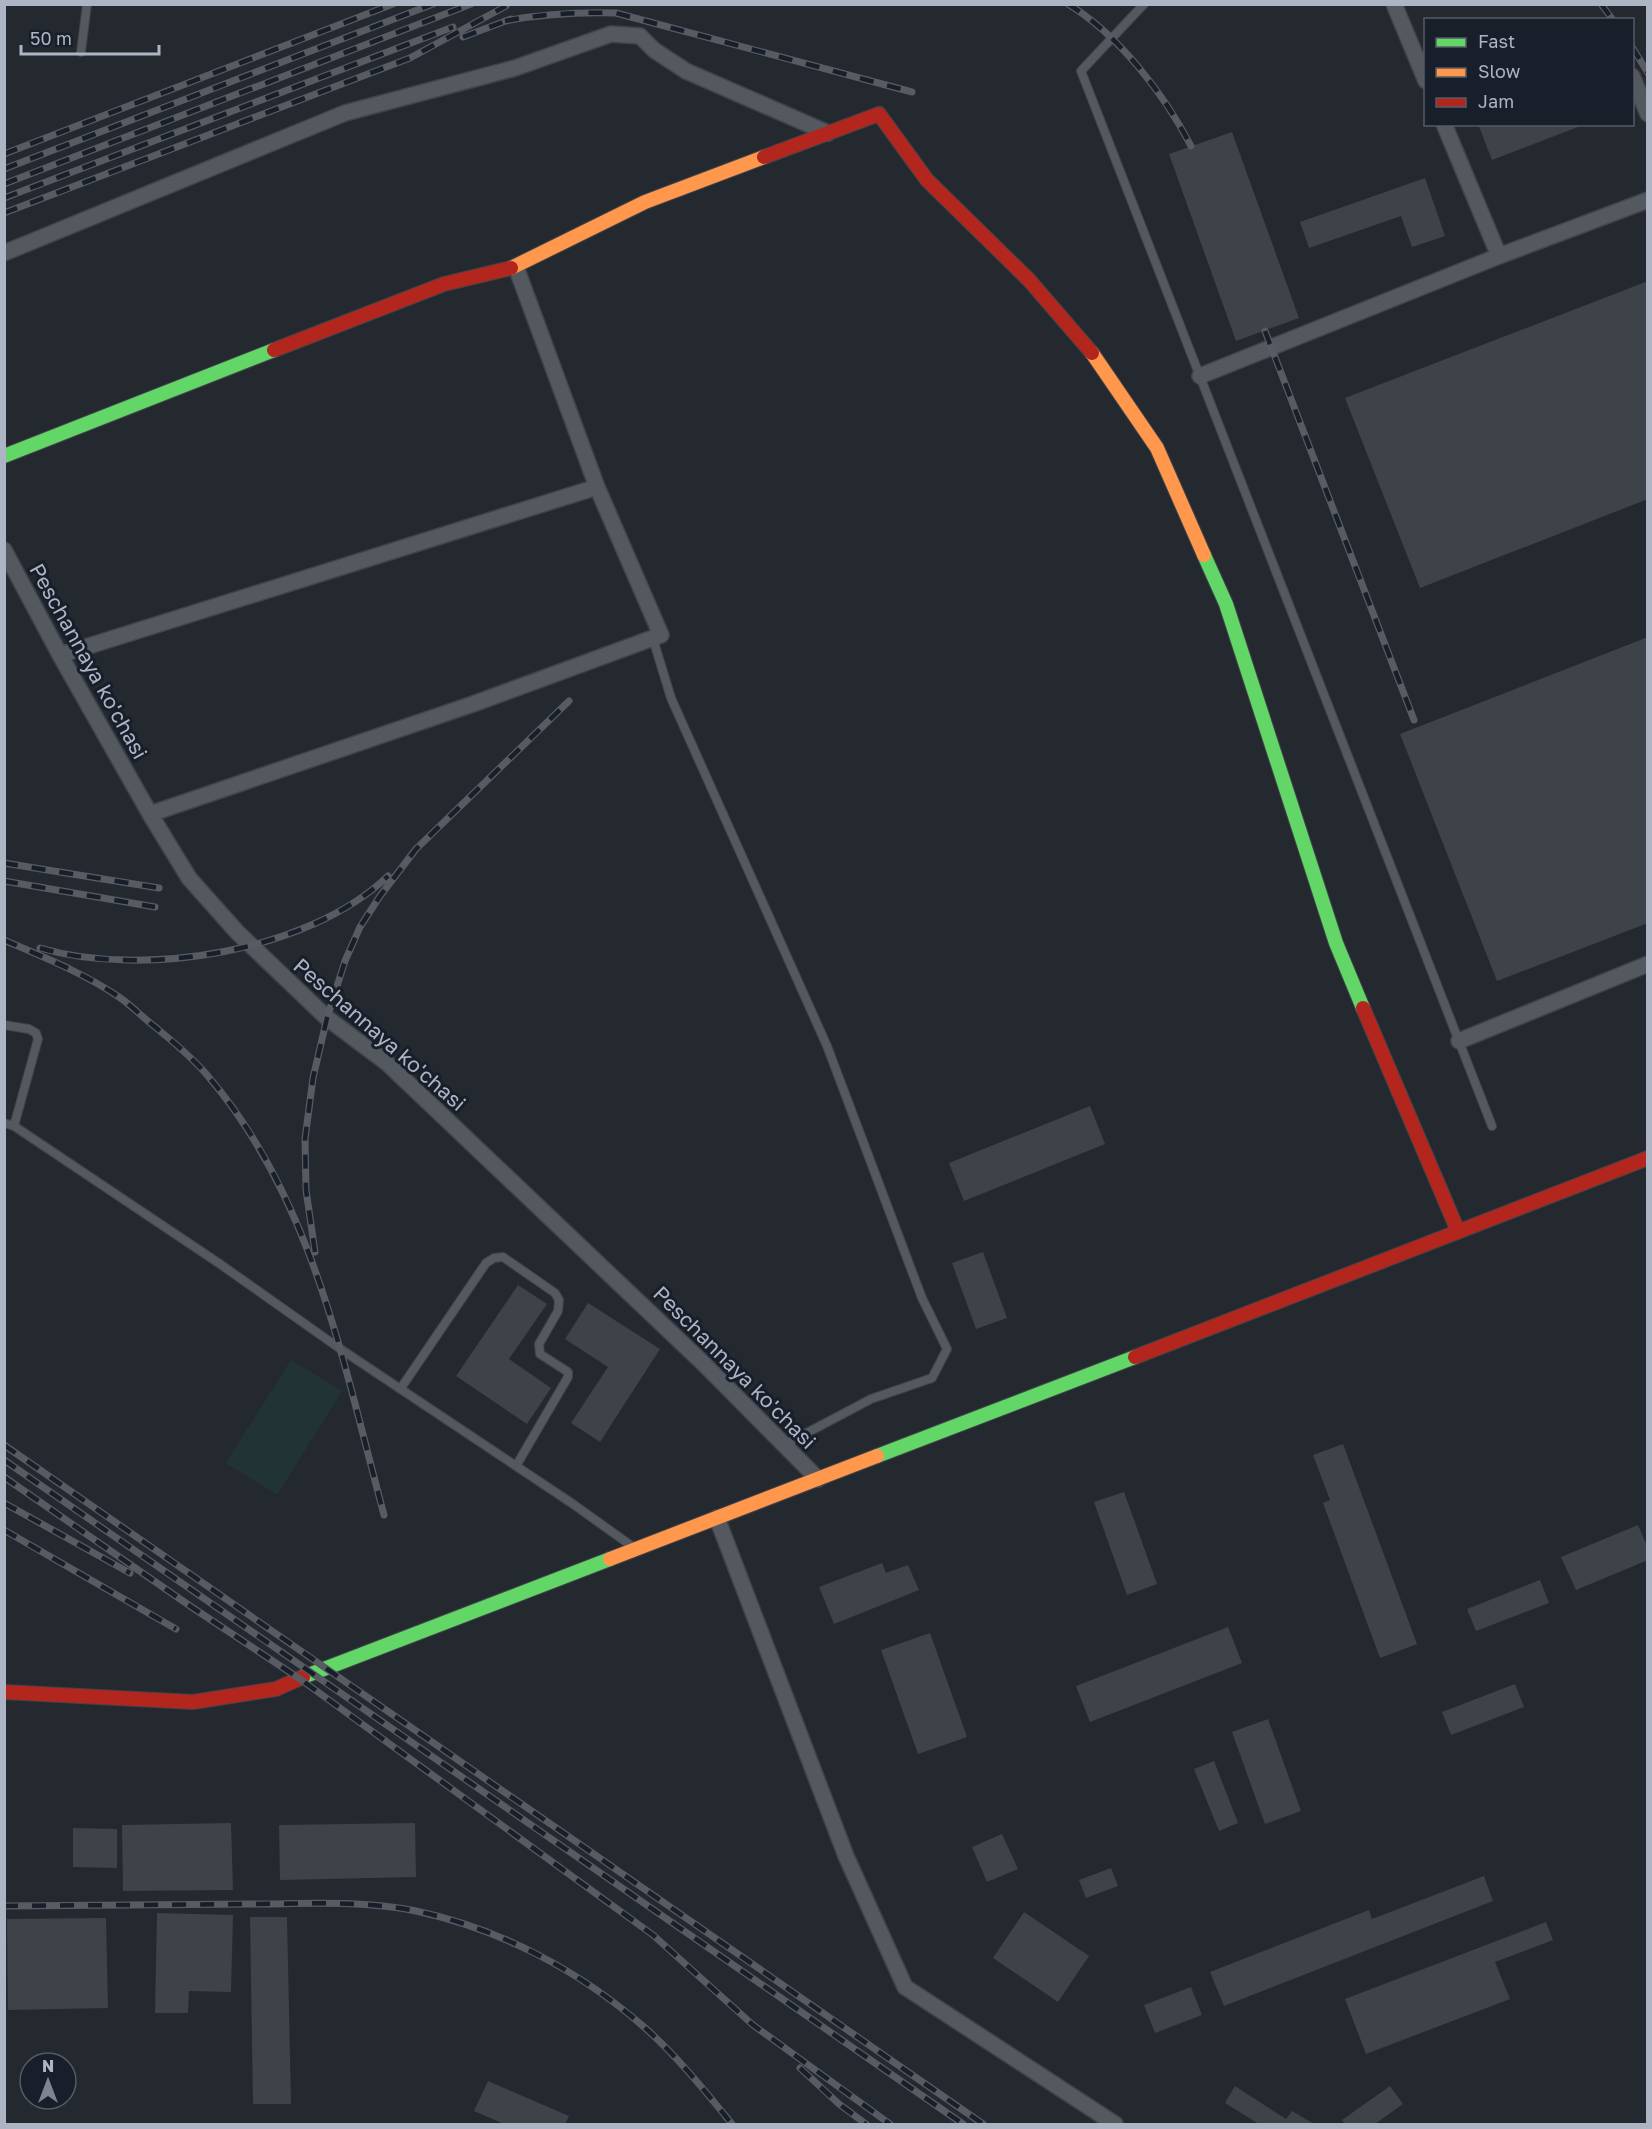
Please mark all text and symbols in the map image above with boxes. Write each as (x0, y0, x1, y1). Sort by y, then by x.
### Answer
scale bar (21, 18, 159, 56)
legend (1424, 18, 1634, 126)
text: 50 m (30, 27, 72, 49)
text: Fast (1478, 30, 1515, 52)
text: Slow (1478, 60, 1521, 82)
text: Jam (1478, 90, 1514, 112)
street label: Peschannaya ko'chasi (24, 559, 154, 763)
street label: Peschannaya ko'chasi (289, 952, 471, 1116)
street label: Peschannaya ko'chasi (648, 1280, 822, 1454)
north arrow (18, 2051, 78, 2111)
text: N (42, 2056, 54, 2076)

